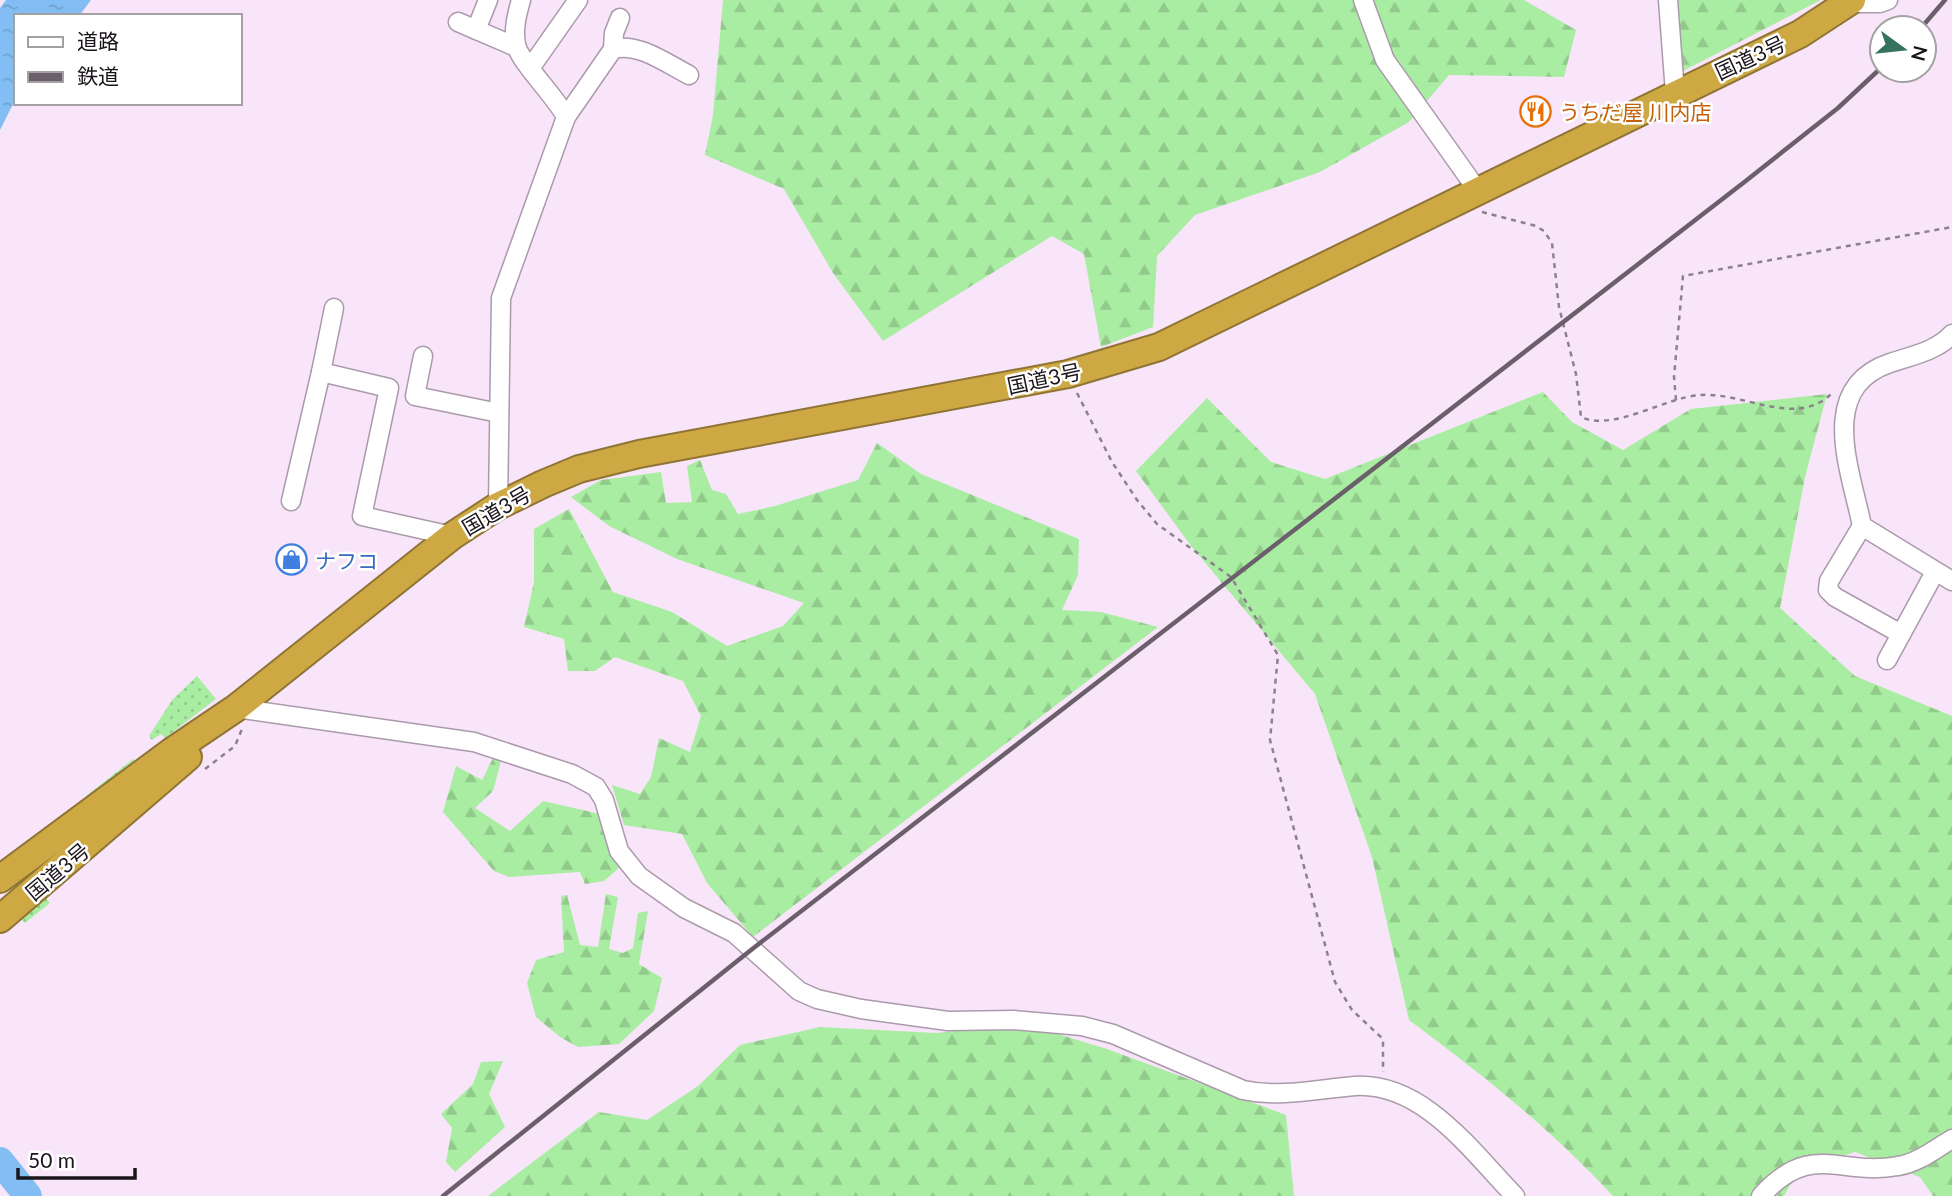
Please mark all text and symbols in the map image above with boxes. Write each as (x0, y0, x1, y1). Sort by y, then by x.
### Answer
legend (14, 14, 242, 105)
north arrow (1868, 14, 1938, 84)
text: 道路 (77, 28, 119, 53)
street label: 国道3号 (1711, 30, 1789, 84)
text: N (1907, 43, 1933, 64)
text: 鉄道 (77, 63, 119, 88)
restaurant icon: うちだ屋 川内店 (1519, 94, 1553, 128)
place label: うちだ屋 川内店 (1559, 99, 1711, 124)
street label: 国道3号 (1005, 358, 1083, 398)
street label: 国道3号 (457, 480, 535, 540)
shop icon: ナフコ (275, 543, 309, 577)
place label: ナフコ (315, 548, 378, 573)
street label: 国道3号 (20, 837, 94, 905)
scale bar (18, 1136, 135, 1180)
text: 50 m (28, 1147, 75, 1172)

